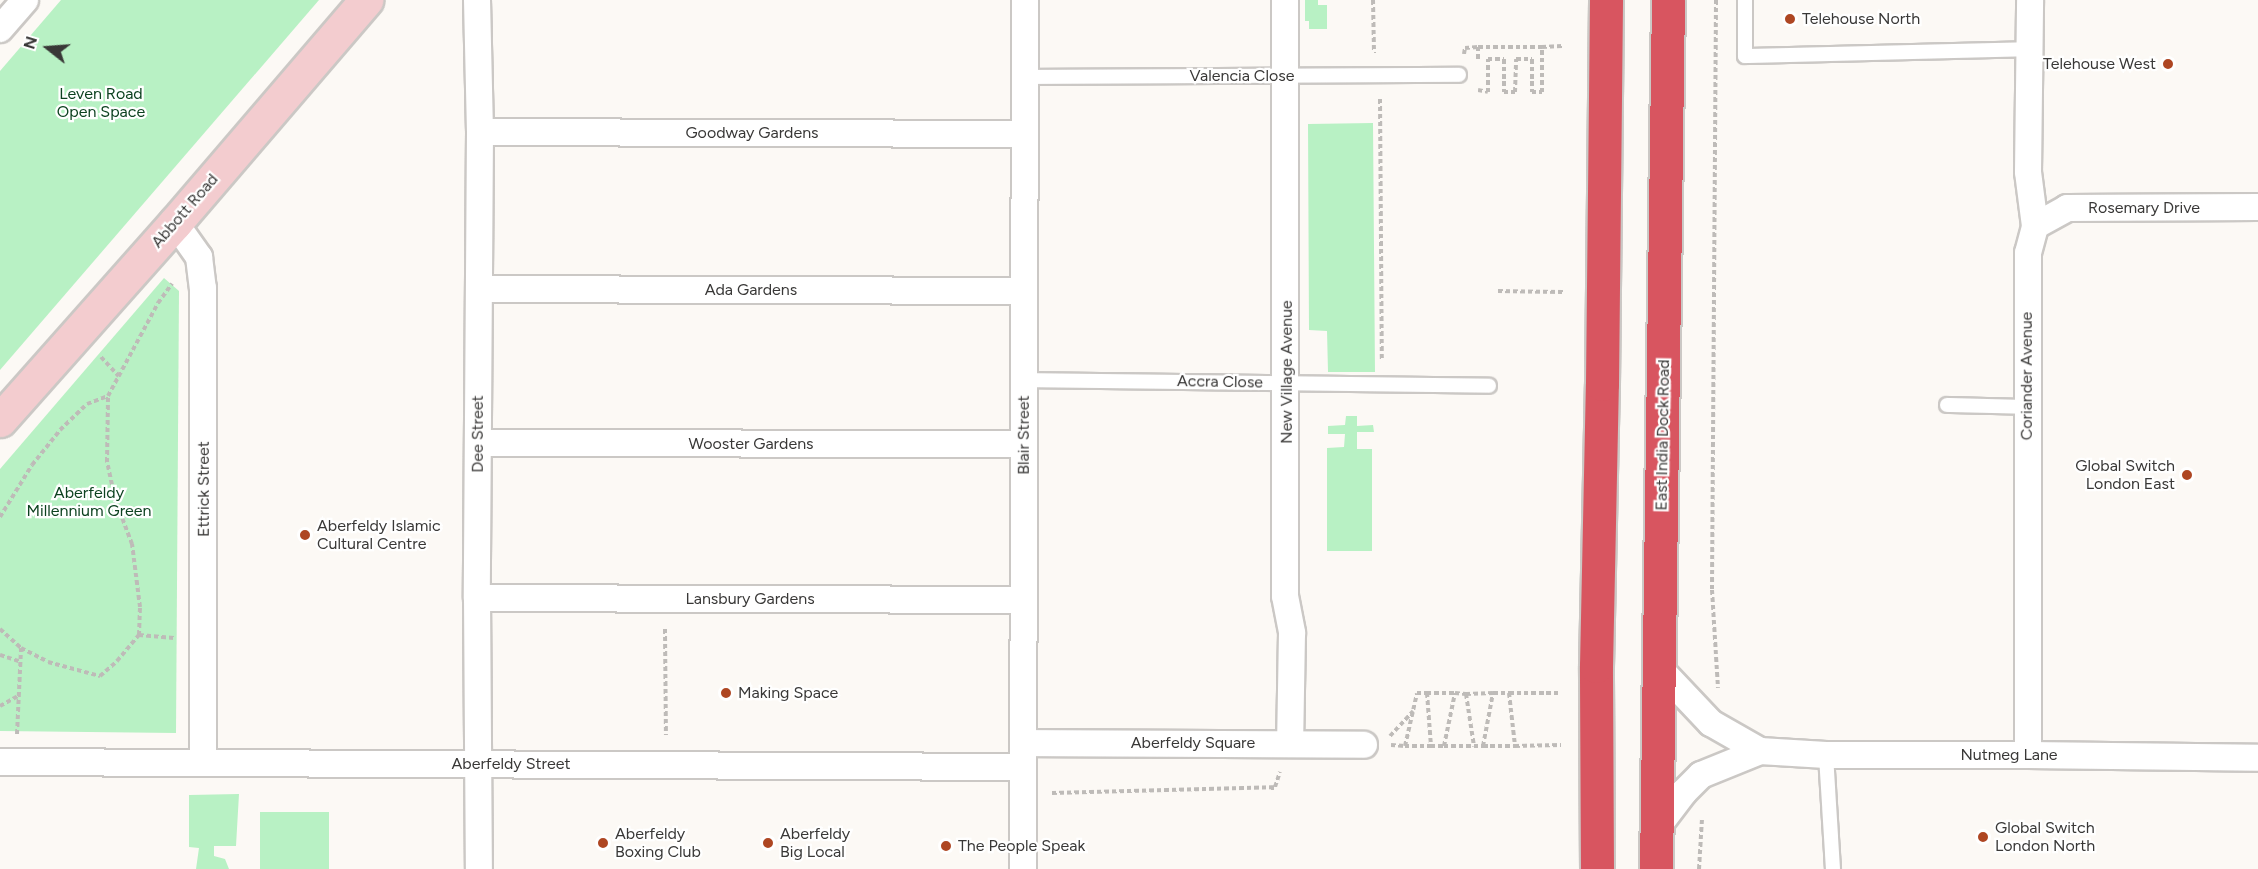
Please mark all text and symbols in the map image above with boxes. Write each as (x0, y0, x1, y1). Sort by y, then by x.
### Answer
place label: Telehouse North (1802, 9, 1920, 29)
marker: Telehouse North (1783, 12, 1797, 26)
north arrow (18, 18, 78, 78)
text: N (19, 34, 41, 51)
place label: Telehouse West (2043, 54, 2156, 74)
marker: Telehouse West (2161, 57, 2175, 71)
street label: Valencia Close (1190, 66, 1294, 86)
park label: Leven Road Open Space (57, 84, 145, 122)
street label: Goodway Gardens (685, 123, 819, 143)
street label: Abbott Road (148, 170, 222, 252)
street label: Rosemary Drive (2088, 198, 2200, 218)
street label: Ada Gardens (705, 280, 797, 300)
street label: New Village Avenue (1277, 300, 1297, 444)
street label: Coriander Avenue (2017, 312, 2037, 440)
street label: East India Dock Road (1652, 359, 1674, 511)
street label: Accra Close (1177, 372, 1263, 392)
street label: Dee Street (468, 395, 488, 473)
street label: Blair Street (1014, 395, 1034, 475)
street label: Wooster Gardens (688, 434, 814, 454)
street label: Ettrick Street (194, 441, 214, 537)
place label: Global Switch London East (2075, 456, 2175, 494)
marker: Global Switch London East (2180, 468, 2194, 482)
park label: Aberfeldy Millennium Green (26, 483, 152, 521)
place label: Aberfeldy Islamic Cultural Centre (317, 516, 441, 554)
marker: Aberfeldy Islamic Cultural Centre (298, 528, 312, 542)
street label: Lansbury Gardens (685, 589, 815, 609)
place label: Making Space (738, 683, 838, 703)
marker: Making Space (719, 686, 733, 700)
street label: Aberfeldy Square (1131, 733, 1255, 753)
street label: Nutmeg Lane (1960, 745, 2058, 765)
street label: Aberfeldy Street (451, 754, 571, 774)
place label: Global Switch London North (1995, 818, 2095, 856)
place label: Aberfeldy Boxing Club (615, 824, 701, 862)
place label: Aberfeldy Big Local (780, 824, 850, 862)
marker: Global Switch London North (1976, 830, 1990, 844)
marker: Aberfeldy Boxing Club (596, 836, 610, 850)
marker: Aberfeldy Big Local (761, 836, 775, 850)
place label: The People Speak (958, 836, 1085, 856)
marker: The People Speak (939, 839, 953, 853)

